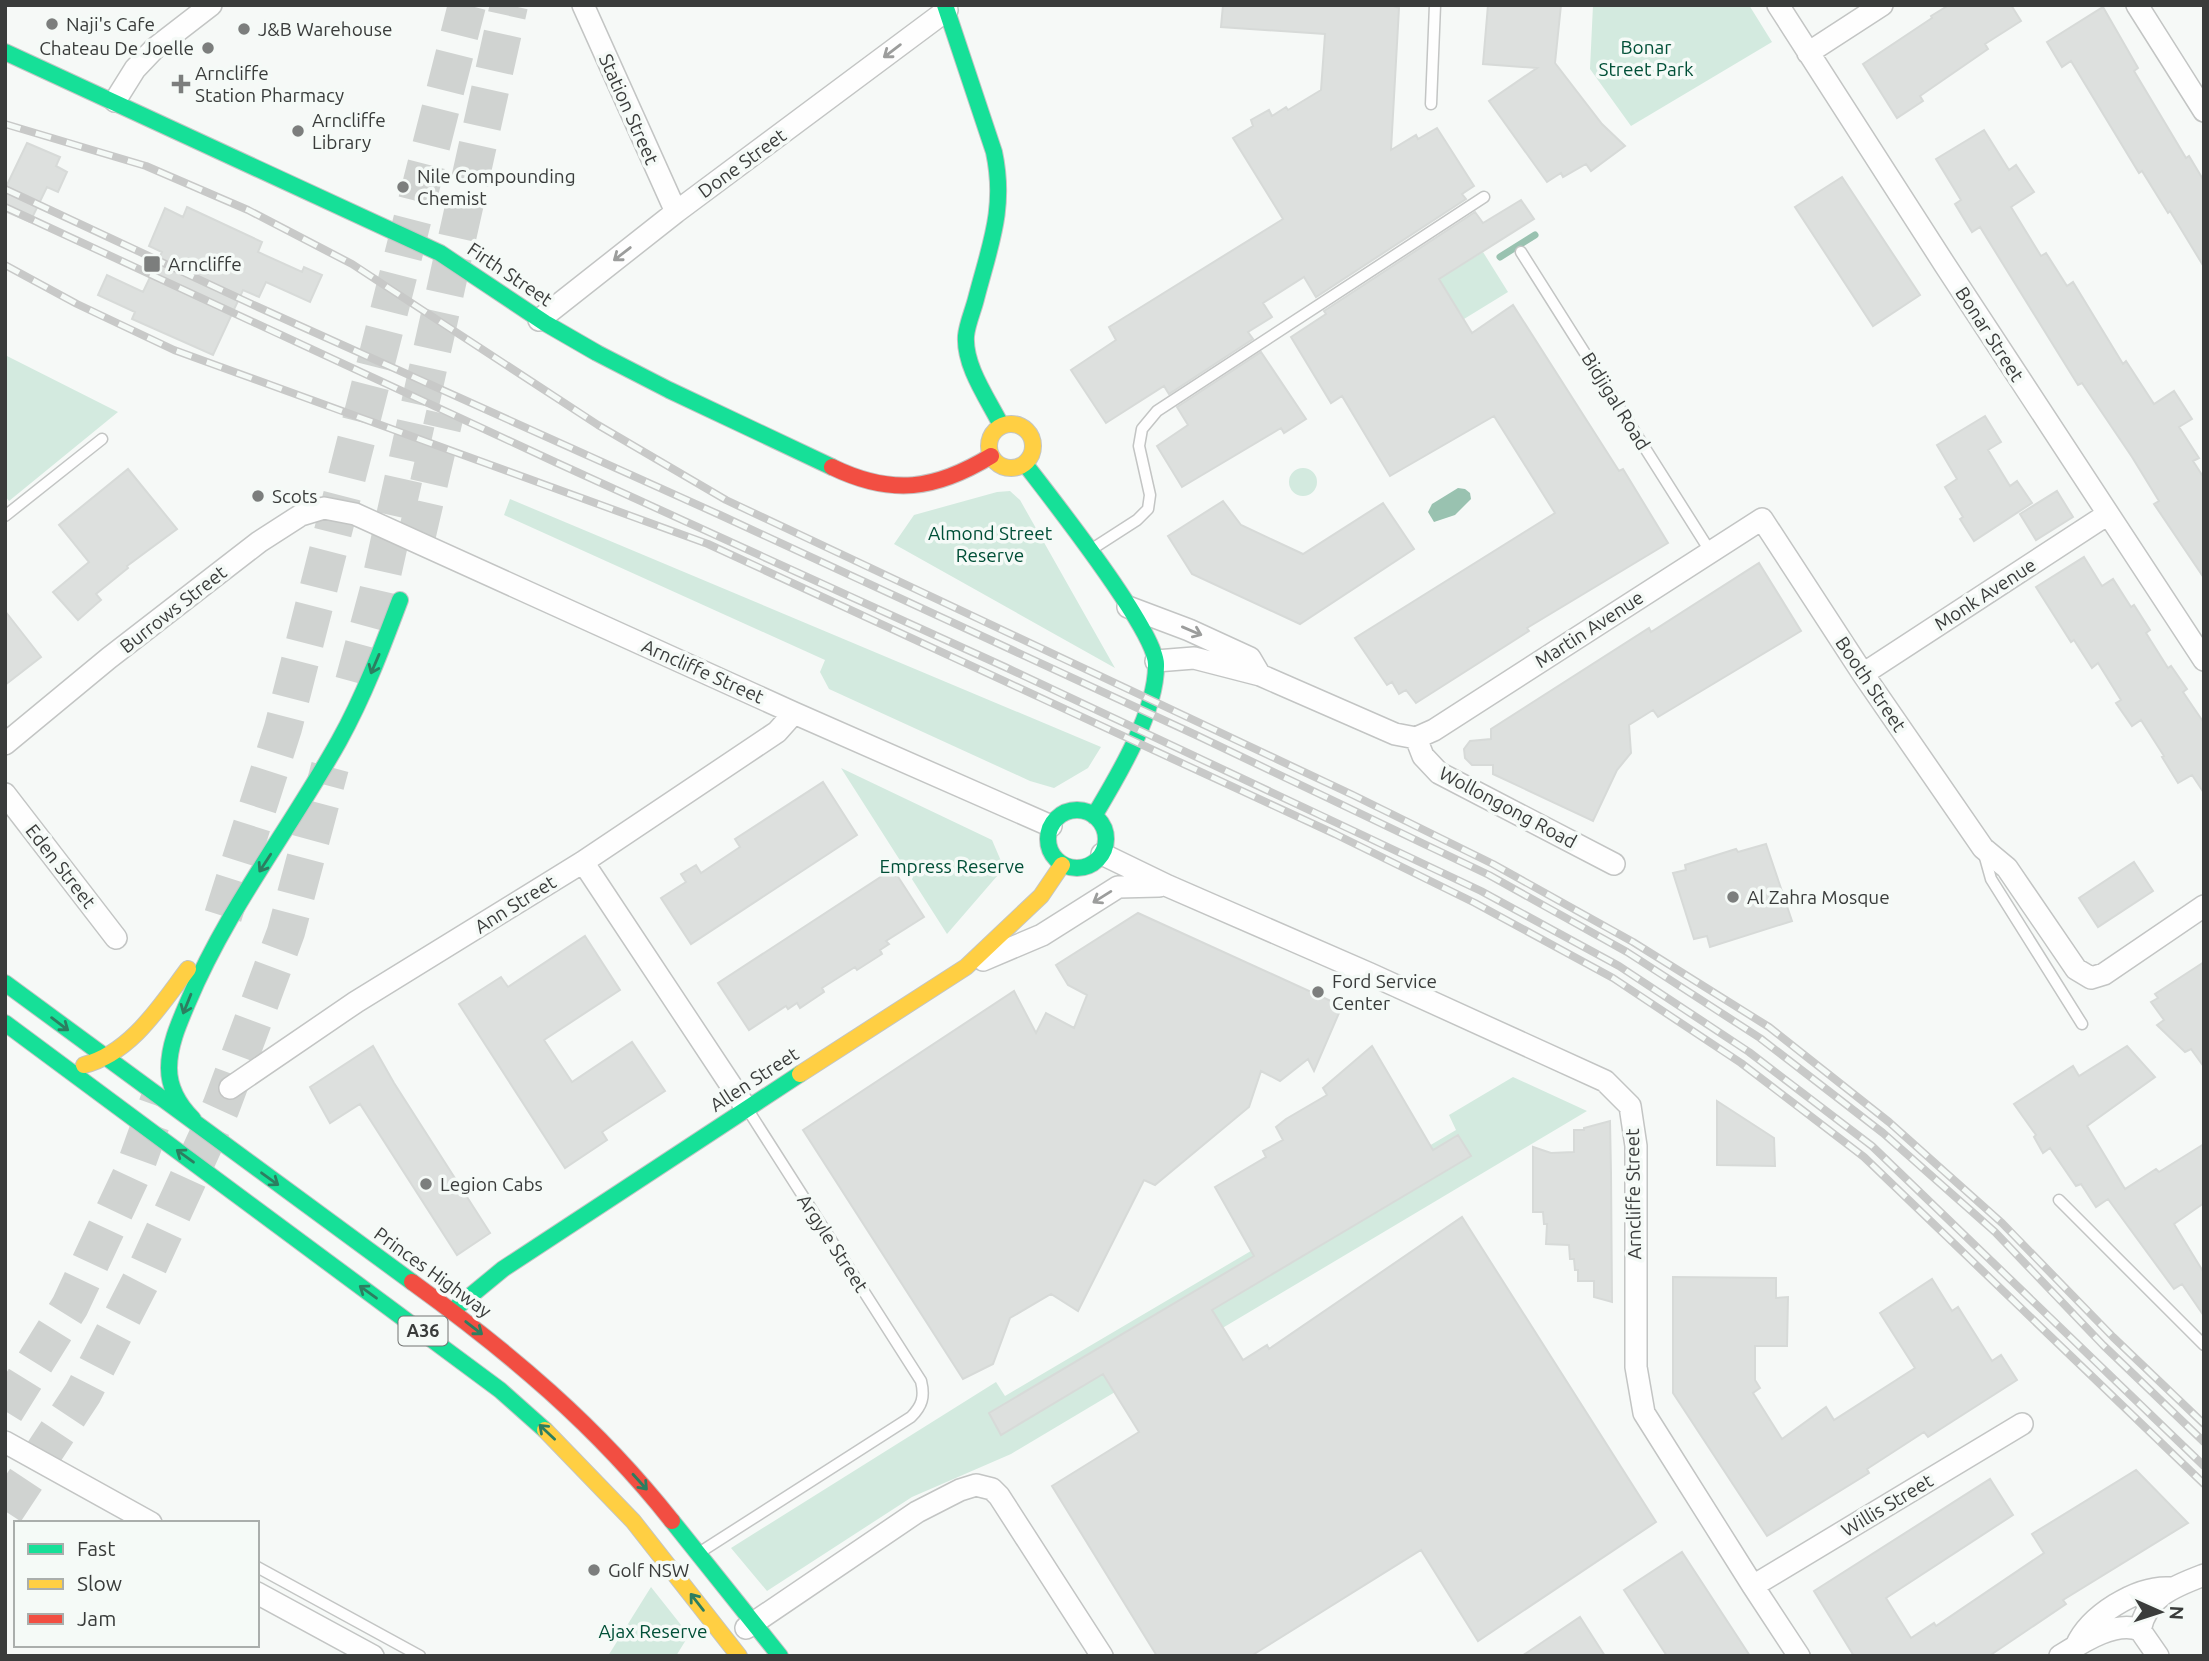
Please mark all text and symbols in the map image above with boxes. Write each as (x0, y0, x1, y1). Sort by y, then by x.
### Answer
place label: Naji's Cafe (66, 13, 155, 35)
marker: Naji's Cafe (44, 16, 60, 32)
place label: J&B Warehouse (258, 18, 392, 40)
marker: J&B Warehouse (236, 21, 252, 37)
park label: Bonar Street Park (1598, 36, 1694, 80)
place label: Chateau De Joelle (39, 37, 194, 59)
marker: Chateau De Joelle (200, 40, 216, 56)
one-way arrow (884, 44, 902, 59)
street label: Station Street (595, 50, 663, 168)
place label: Arncliffe Station Pharmacy (195, 62, 344, 106)
marker: Arncliffe Station Pharmacy (173, 76, 189, 92)
place label: Arncliffe Library (312, 109, 386, 153)
marker: Arncliffe Library (290, 123, 306, 139)
street label: Done Street (694, 123, 791, 202)
place label: Nile Compounding Chemist (417, 165, 576, 209)
marker: Nile Compounding Chemist (395, 179, 411, 195)
street label: Firth Street (463, 238, 557, 311)
one-way arrow (614, 246, 632, 261)
place label: Arncliffe (168, 253, 242, 275)
marker: Arncliffe (142, 254, 162, 274)
street label: Bonar Street (1951, 283, 2029, 386)
street label: Bidjigal Road (1577, 348, 1655, 454)
place label: Scots (272, 485, 318, 507)
marker: Scots (250, 488, 266, 504)
park label: Almond Street Reserve (928, 522, 1053, 566)
street label: Monk Avenue (1930, 553, 2040, 635)
street label: Burrows Street (115, 560, 231, 657)
street label: Martin Avenue (1531, 586, 1647, 672)
one-way arrow (1180, 625, 1202, 638)
street label: Booth Street (1831, 632, 1911, 736)
street label: Arncliffe Street (639, 634, 768, 708)
one-way arrow (368, 653, 381, 674)
street label: Wollongong Road (1436, 762, 1580, 852)
street label: Eden Street (21, 820, 101, 913)
one-way arrow (258, 852, 272, 872)
park label: Empress Reserve (879, 855, 1025, 877)
street label: Ann Street (470, 870, 560, 938)
place label: Al Zahra Mosque (1747, 886, 1890, 908)
marker: Al Zahra Mosque (1725, 889, 1741, 905)
one-way arrow (1093, 890, 1113, 904)
place label: Ford Service Center (1332, 970, 1437, 1014)
marker: Ford Service Center (1310, 984, 1326, 1000)
one-way arrow (179, 993, 192, 1015)
one-way arrow (50, 1017, 68, 1032)
street label: Allen Street (706, 1042, 803, 1116)
street label: Arncliffe Street (1621, 1128, 1645, 1260)
one-way arrow (176, 1149, 195, 1163)
one-way arrow (260, 1172, 279, 1187)
place label: Legion Cabs (440, 1173, 543, 1195)
marker: Legion Cabs (418, 1176, 434, 1192)
street label: Argyle Street (793, 1190, 873, 1297)
street label: Princes Highway (370, 1222, 496, 1322)
one-way arrow (359, 1284, 378, 1299)
road number: A36 (398, 1316, 448, 1346)
one-way arrow (464, 1320, 482, 1335)
one-way arrow (539, 1423, 556, 1440)
street label: Willis Street (1837, 1469, 1937, 1541)
one-way arrow (632, 1473, 649, 1490)
legend (14, 1521, 259, 1647)
text: Fast (77, 1536, 115, 1560)
place label: Golf NSW (608, 1559, 689, 1581)
marker: Golf NSW (586, 1562, 602, 1578)
text: Slow (77, 1571, 122, 1595)
north arrow (2125, 1577, 2195, 1647)
one-way arrow (690, 1593, 705, 1612)
text: N (2166, 1605, 2188, 1621)
text: Jam (77, 1606, 116, 1630)
park label: Ajax Reserve (598, 1620, 708, 1642)

